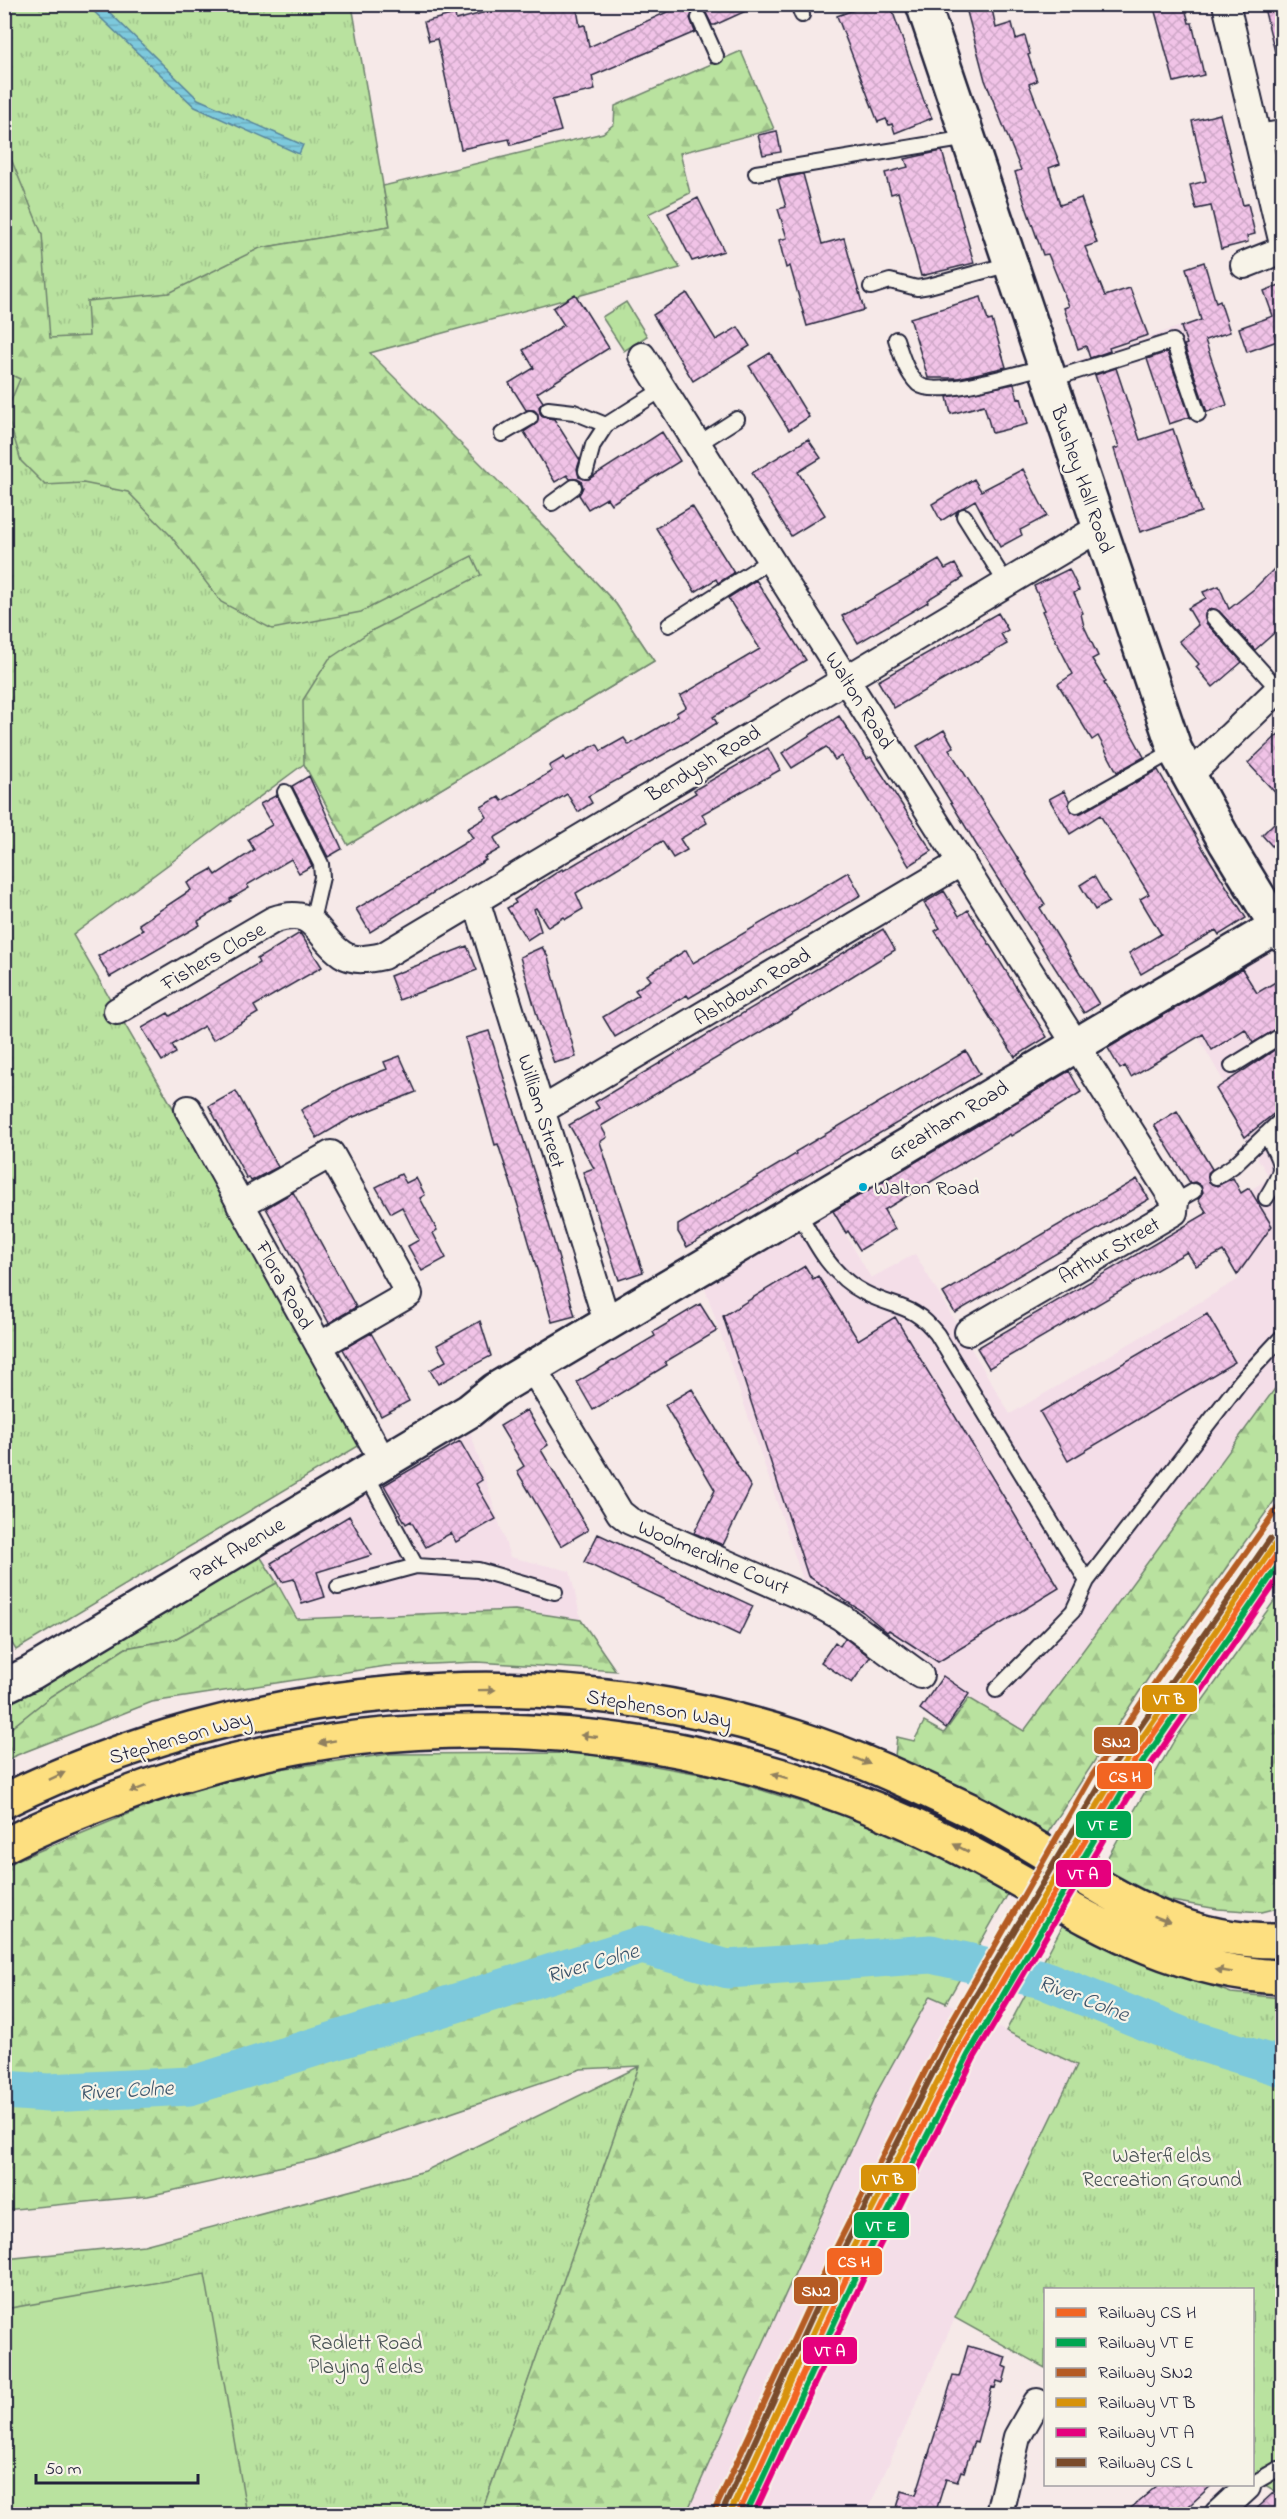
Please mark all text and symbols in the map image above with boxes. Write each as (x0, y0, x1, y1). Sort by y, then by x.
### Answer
street label: Bushey Hall Road (1040, 401, 1121, 558)
street label: Walton Road (816, 646, 900, 756)
street label: Bendysh Road (640, 719, 768, 813)
street label: Fishers Close (155, 915, 272, 1000)
street label: Ashdown Road (689, 941, 817, 1034)
street label: William Street (509, 1051, 572, 1172)
street label: Greatham Road (883, 1074, 1015, 1170)
place label: Walton Road (874, 1175, 979, 1204)
marker: Walton Road (857, 1181, 869, 1193)
street label: Arthur Street (1054, 1210, 1166, 1293)
street label: Flora Road (246, 1235, 320, 1336)
street label: Park Avenue (185, 1510, 292, 1591)
street label: Woolmerdine Court (633, 1513, 794, 1604)
street label: Stephenson Way (583, 1682, 734, 1739)
line badge: VT B (1141, 1684, 1198, 1713)
one-way arrow (478, 1685, 497, 1695)
text: VT B (1152, 1688, 1185, 1712)
street label: Stephenson Way (106, 1704, 256, 1776)
line badge: SN2 (1093, 1726, 1139, 1755)
text: SN2 (1101, 1731, 1131, 1755)
one-way arrow (580, 1732, 599, 1741)
one-way arrow (317, 1738, 336, 1747)
one-way arrow (853, 1757, 871, 1766)
line badge: CS H (1096, 1762, 1153, 1790)
text: CS H (1109, 1766, 1141, 1790)
one-way arrow (771, 1771, 789, 1780)
one-way arrow (49, 1772, 66, 1781)
one-way arrow (128, 1785, 146, 1795)
line badge: VT E (1075, 1810, 1132, 1839)
text: VT E (1087, 1814, 1118, 1838)
one-way arrow (952, 1844, 969, 1853)
line badge: VT A (1055, 1859, 1112, 1888)
text: VT A (1067, 1863, 1098, 1887)
one-way arrow (1154, 1914, 1172, 1924)
water label: River Colne (543, 1936, 644, 1993)
one-way arrow (1215, 1966, 1234, 1975)
water label: River Colne (1033, 1968, 1134, 2032)
water label: River Colne (78, 2073, 175, 2110)
park label: Waterfields Recreation Ground (1082, 2142, 1242, 2196)
line badge: VT B (860, 2164, 917, 2192)
text: VT B (871, 2168, 904, 2192)
line badge: VT E (853, 2211, 910, 2239)
text: VT E (865, 2215, 896, 2239)
line badge: CS H (826, 2247, 883, 2276)
text: CS H (838, 2251, 870, 2275)
line badge: SN2 (793, 2276, 839, 2305)
text: SN2 (801, 2280, 831, 2304)
legend (1044, 2288, 1254, 2486)
text: Railway CS H (1098, 2301, 1196, 2327)
park label: Radlett Road Playing fields (308, 2329, 424, 2385)
text: Railway VT E (1098, 2331, 1194, 2357)
line badge: VT A (802, 2336, 858, 2365)
text: VT A (814, 2340, 845, 2364)
text: Railway SN2 (1098, 2361, 1193, 2387)
text: Railway VT B (1098, 2391, 1195, 2417)
text: Railway VT A (1098, 2421, 1194, 2447)
scale bar (36, 2447, 198, 2485)
text: Railway CS L (1098, 2451, 1193, 2477)
text: 50 m (45, 2457, 82, 2483)

